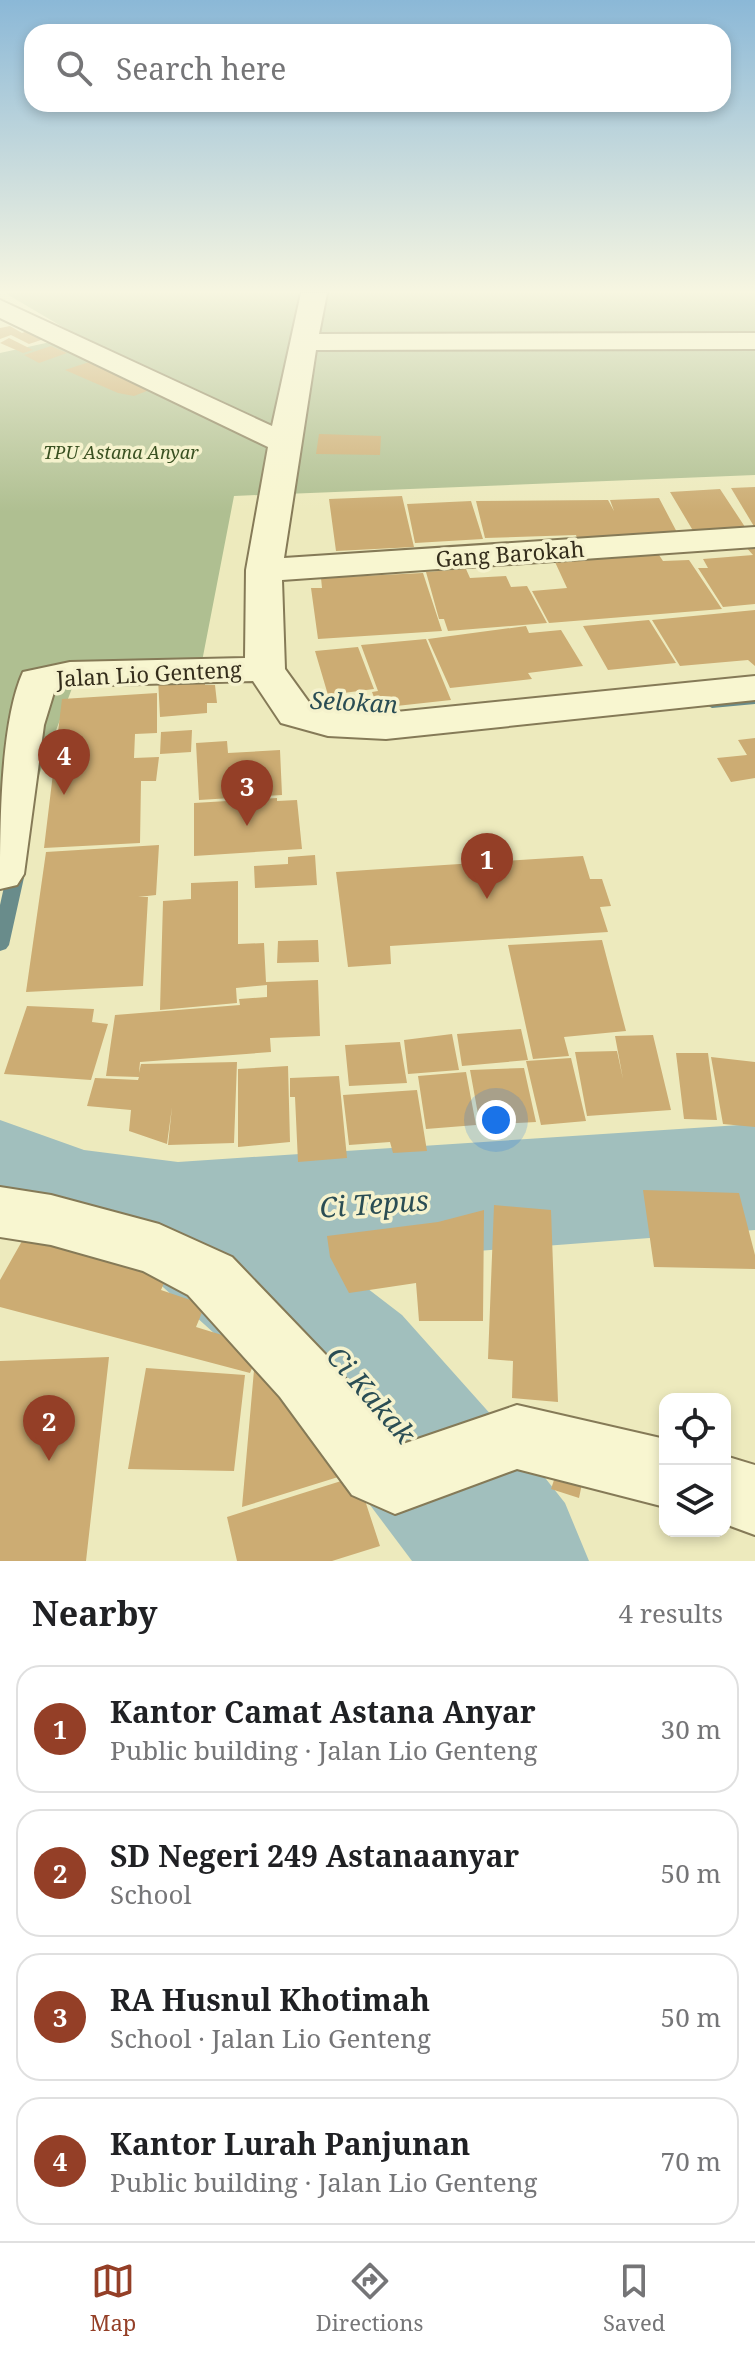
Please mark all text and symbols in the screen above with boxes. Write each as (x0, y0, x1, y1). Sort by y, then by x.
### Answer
search box (24, 24, 731, 112)
icon: search (52, 46, 96, 90)
text: Search here (116, 48, 286, 89)
park label: TPU Astana Anyar (43, 440, 199, 464)
street label: Gang Barokah (435, 533, 585, 573)
street label: Jalan Lio Genteng (54, 653, 243, 693)
water label: Selokan (309, 683, 399, 720)
pin: 4 (38, 729, 90, 795)
pin: 3 (221, 760, 273, 826)
pin: 1 (461, 833, 513, 899)
your location (476, 1100, 516, 1140)
water label: Ci Tepus (318, 1180, 430, 1226)
water label: Ci Kakak (319, 1338, 425, 1452)
map controls (659, 1393, 731, 1537)
button: locate (659, 1393, 731, 1465)
pin: 2 (23, 1395, 75, 1461)
button: layers (659, 1465, 731, 1537)
text: Nearby (32, 1590, 158, 1636)
text: 4 results (618, 1595, 723, 1631)
text: Kantor Camat Astana Anyar (110, 1691, 536, 1732)
text: 1 (53, 1711, 67, 1747)
text: 30 m (661, 1711, 721, 1747)
text: Public building · Jalan Lio Genteng (110, 1732, 538, 1768)
text: SD Negeri 249 Astanaanyar (110, 1835, 519, 1876)
text: 2 (53, 1855, 67, 1891)
text: 50 m (661, 1855, 721, 1891)
text: School (110, 1876, 192, 1912)
text: RA Husnul Khotimah (110, 1979, 430, 2020)
text: 3 (53, 1999, 67, 2035)
text: 50 m (661, 1999, 721, 2035)
text: School · Jalan Lio Genteng (110, 2020, 431, 2056)
text: Kantor Lurah Panjunan (110, 2123, 470, 2164)
text: 4 (53, 2143, 67, 2179)
text: 70 m (661, 2143, 721, 2179)
text: Public building · Jalan Lio Genteng (110, 2164, 538, 2200)
tab: Map (90, 2259, 136, 2337)
tab: Directions (316, 2259, 423, 2337)
tab: Saved (603, 2259, 665, 2337)

